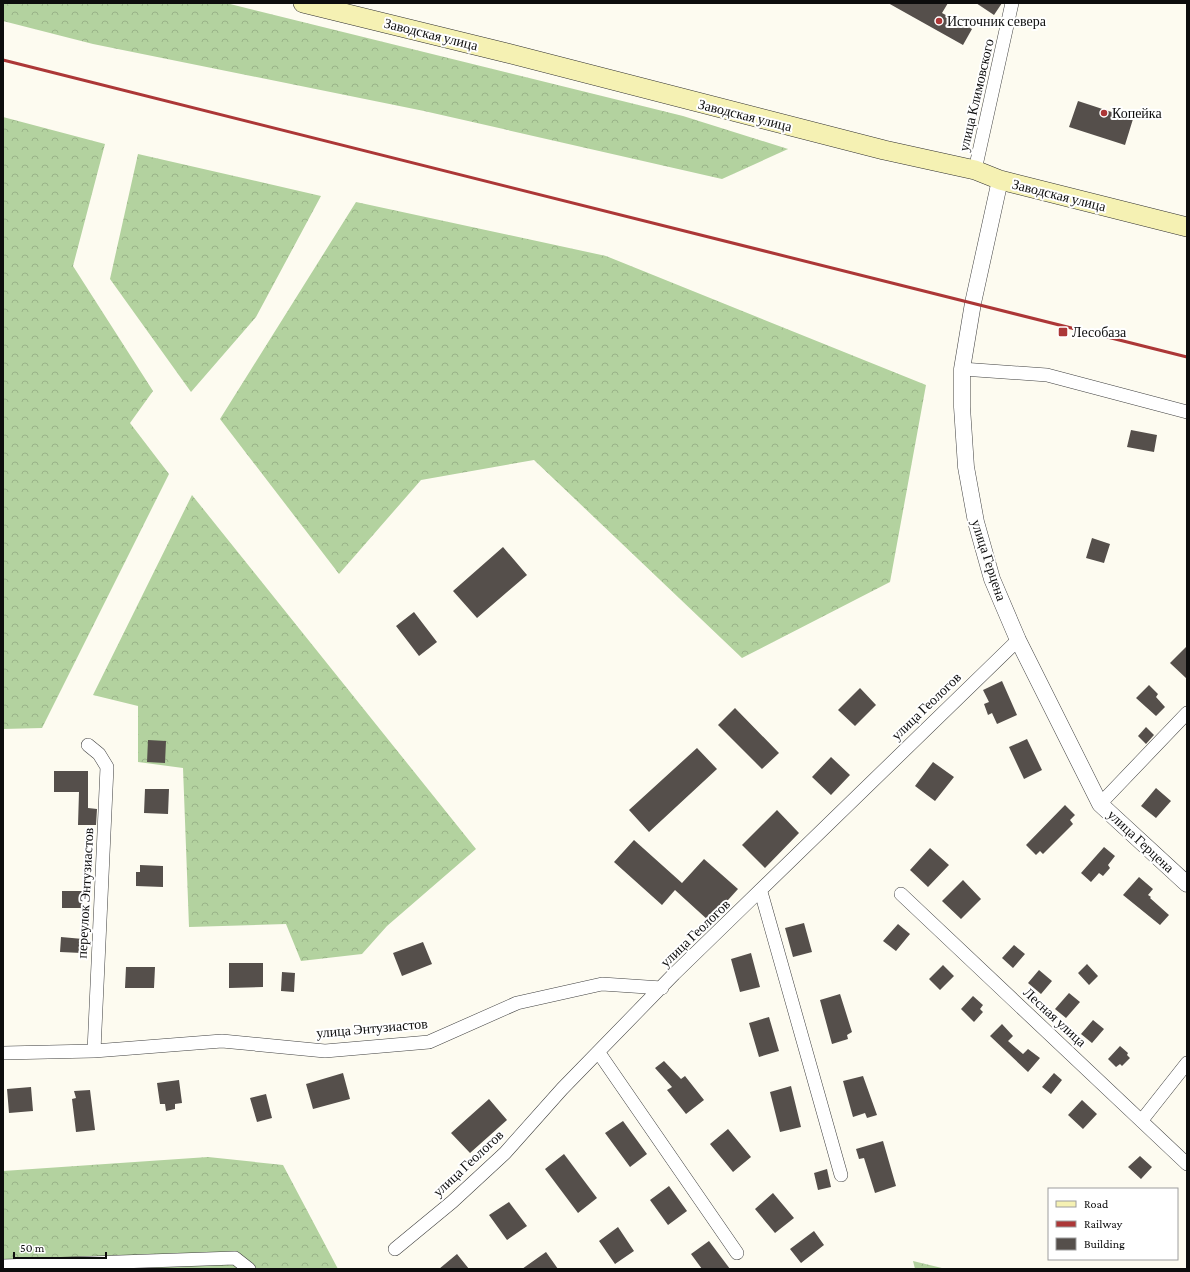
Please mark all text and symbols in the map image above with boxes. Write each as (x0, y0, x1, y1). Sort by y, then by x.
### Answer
place label: Источник севера (947, 13, 1047, 29)
street label: Заводская улица (382, 15, 480, 54)
marker: Источник севера (934, 16, 944, 26)
street label: улица Климовского (955, 37, 997, 153)
street label: Заводская улица (696, 96, 794, 135)
place label: Копейка (1112, 105, 1162, 121)
marker: Копейка (1099, 108, 1109, 118)
street label: Заводская улица (1010, 176, 1108, 215)
place label: Лесобаза (1072, 324, 1127, 340)
marker: Лесобаза (1057, 326, 1069, 338)
street label: улица Герцена (968, 517, 1010, 604)
street label: улица Геологов (888, 669, 964, 743)
street label: улица Герцена (1105, 806, 1178, 876)
street label: переулок Энтузиастов (74, 827, 96, 959)
street label: улица Геологов (657, 896, 733, 970)
street label: Лесная улица (1020, 984, 1090, 1051)
street label: улица Энтузиастов (316, 1015, 429, 1041)
street label: улица Геологов (430, 1126, 507, 1200)
legend (1048, 1188, 1178, 1260)
text: Road (1084, 1197, 1109, 1211)
text: Railway (1084, 1217, 1123, 1231)
scale bar (14, 1234, 106, 1260)
text: Building (1084, 1237, 1125, 1251)
text: 50 m (20, 1241, 45, 1255)

